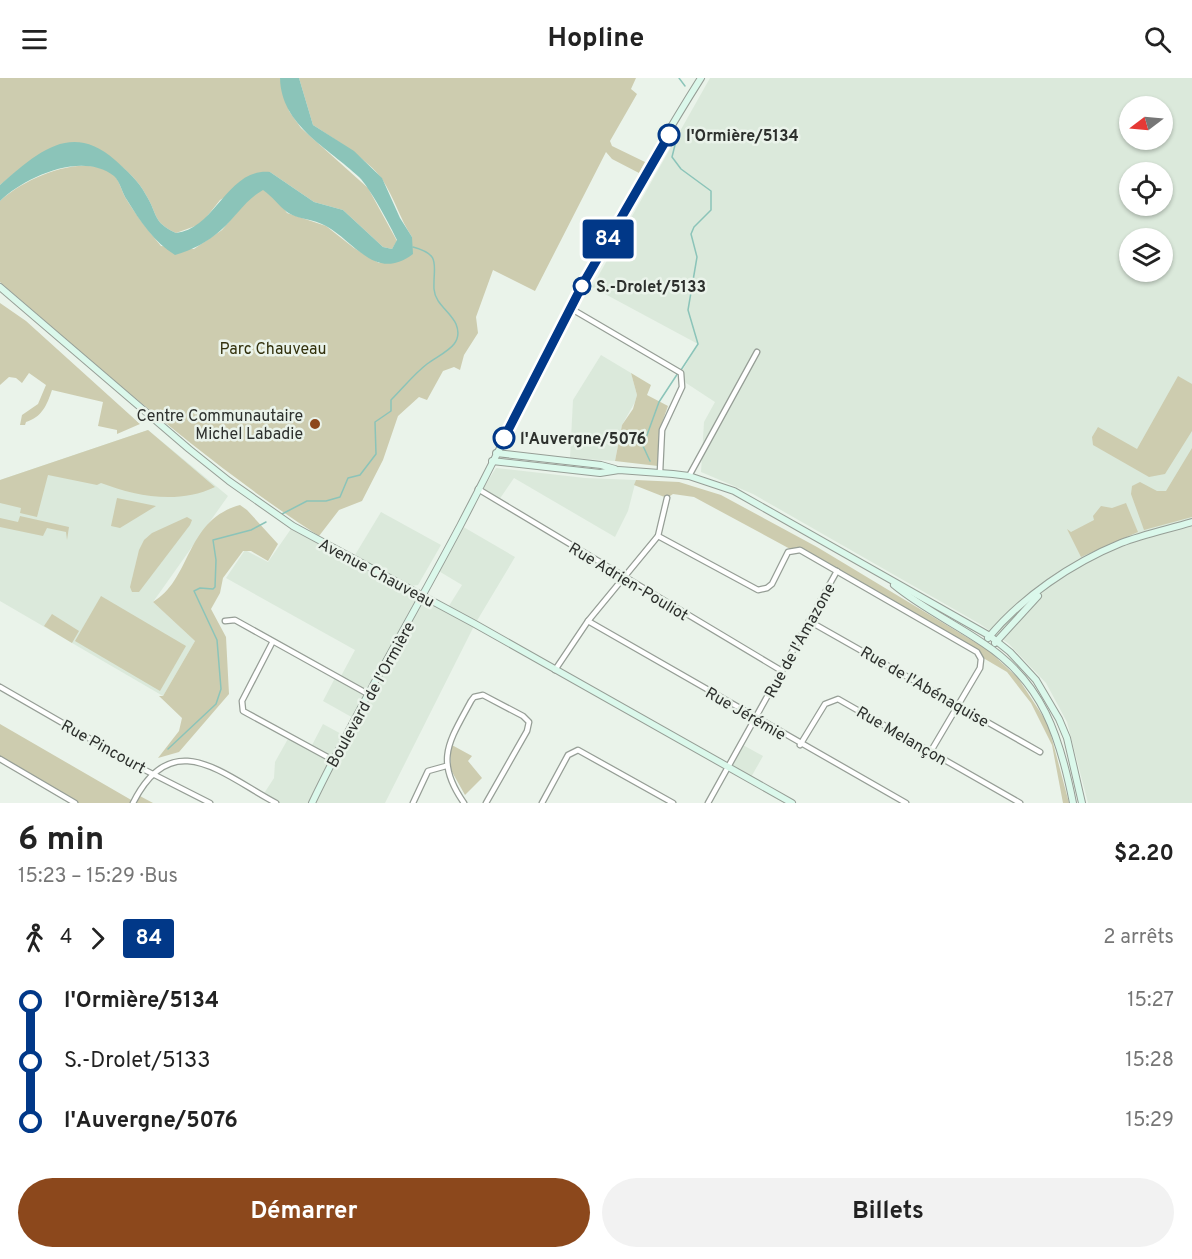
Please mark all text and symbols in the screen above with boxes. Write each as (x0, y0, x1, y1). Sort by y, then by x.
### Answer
text: Hopline (548, 22, 644, 56)
icon: menu (18, 23, 51, 56)
icon: search (1141, 23, 1174, 56)
north arrow (1119, 96, 1173, 150)
map controls (1119, 96, 1173, 282)
marker: l'Ormière/5134 (658, 124, 680, 146)
place label: l'Ormière/5134 (686, 127, 799, 147)
button: locate (1119, 162, 1173, 216)
line badge: 84 (581, 220, 635, 258)
text: 84 (595, 226, 621, 253)
button: layers (1119, 228, 1173, 282)
marker: S.-Drolet/5133 (573, 277, 591, 295)
place label: S.-Drolet/5133 (596, 278, 706, 298)
park label: Parc Chauveau (219, 340, 327, 360)
place label: Centre Communautaire Michel Labadie (136, 407, 303, 445)
marker: Centre Communautaire Michel Labadie (308, 417, 322, 431)
marker: l'Auvergne/5076 (493, 427, 515, 449)
place label: l'Auvergne/5076 (520, 430, 646, 450)
street label: Avenue Chauveau (315, 535, 437, 613)
street label: Rue Adrien-Pouliot (564, 539, 691, 626)
street label: Rue de l'Amazone (761, 580, 841, 702)
street label: Boulevard de l'Ormière (323, 619, 420, 771)
street label: Rue de l'Abénaquise (856, 643, 992, 733)
street label: Rue Jérémie (701, 684, 789, 746)
street label: Rue Melançon (852, 703, 950, 771)
street label: Rue Pincourt (57, 716, 149, 779)
text: 6 min (18, 820, 104, 862)
text: $2.20 (1114, 841, 1174, 868)
text: 15:23 – 15:29 · Bus (18, 864, 178, 890)
icon: walk (18, 922, 51, 955)
icon: forward (81, 922, 114, 955)
text: 4 (60, 925, 72, 951)
text: 84 (135, 925, 162, 952)
text: 2 arrêts (1103, 925, 1174, 951)
text: l'Ormière/5134 (64, 988, 219, 1015)
text: 15:27 (1127, 988, 1174, 1014)
text: S.-Drolet/5133 (64, 1048, 210, 1075)
text: 15:28 (1125, 1048, 1174, 1074)
text: l'Auvergne/5076 (64, 1108, 238, 1135)
text: 15:29 (1125, 1108, 1174, 1134)
button: Démarrer (18, 1178, 590, 1247)
button: Billets (602, 1178, 1174, 1247)

